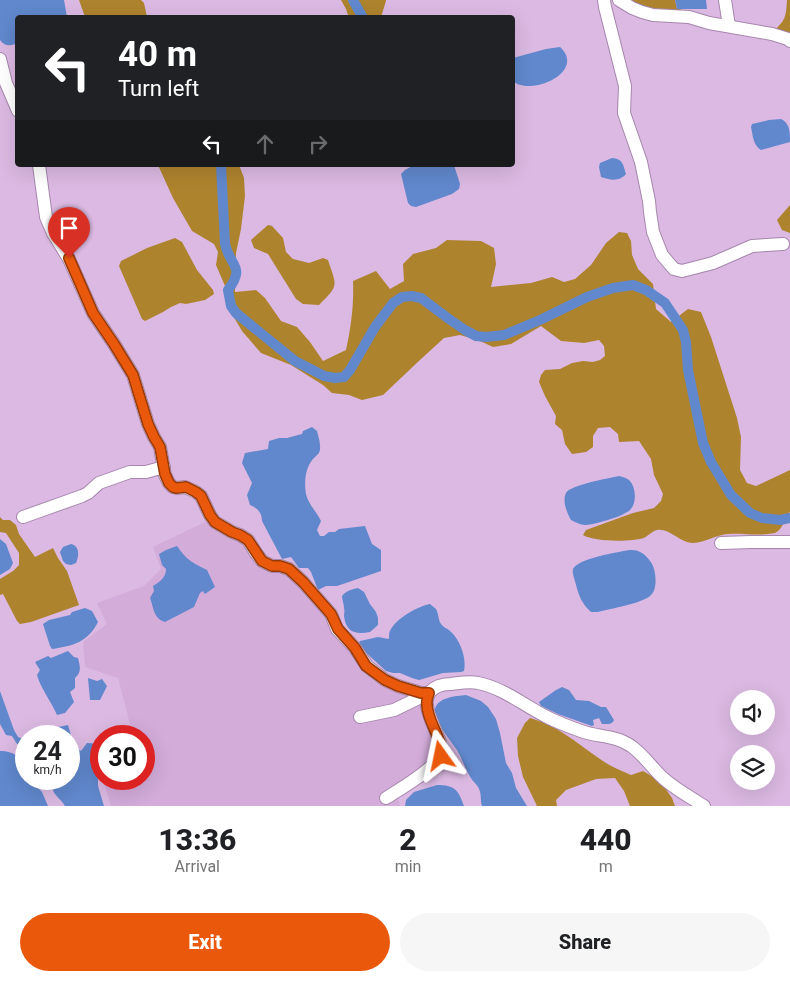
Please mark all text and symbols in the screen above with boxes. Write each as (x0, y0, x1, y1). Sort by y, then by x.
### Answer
text: 40 m (118, 34, 197, 75)
icon: left (35, 35, 100, 100)
text: Turn left (118, 76, 199, 101)
icon: left (198, 130, 226, 158)
icon: ahead (251, 130, 279, 158)
icon: right (304, 130, 332, 158)
pin (48, 207, 90, 258)
icon: arrive (55, 214, 83, 242)
map controls (730, 690, 775, 790)
button: sound (730, 690, 775, 735)
speed limit sign: 30 (90, 725, 155, 790)
position arrow (414, 729, 466, 781)
text: 24 (33, 737, 62, 766)
button: layers (730, 745, 775, 790)
text: km/h (33, 763, 62, 777)
text: 13:36 (158, 822, 236, 857)
text: 2 (399, 822, 417, 857)
text: 440 (580, 822, 632, 857)
text: Arrival (175, 857, 220, 876)
text: min (395, 857, 421, 876)
text: m (599, 857, 613, 876)
button: Exit (20, 913, 390, 971)
button: Share (400, 913, 770, 971)

